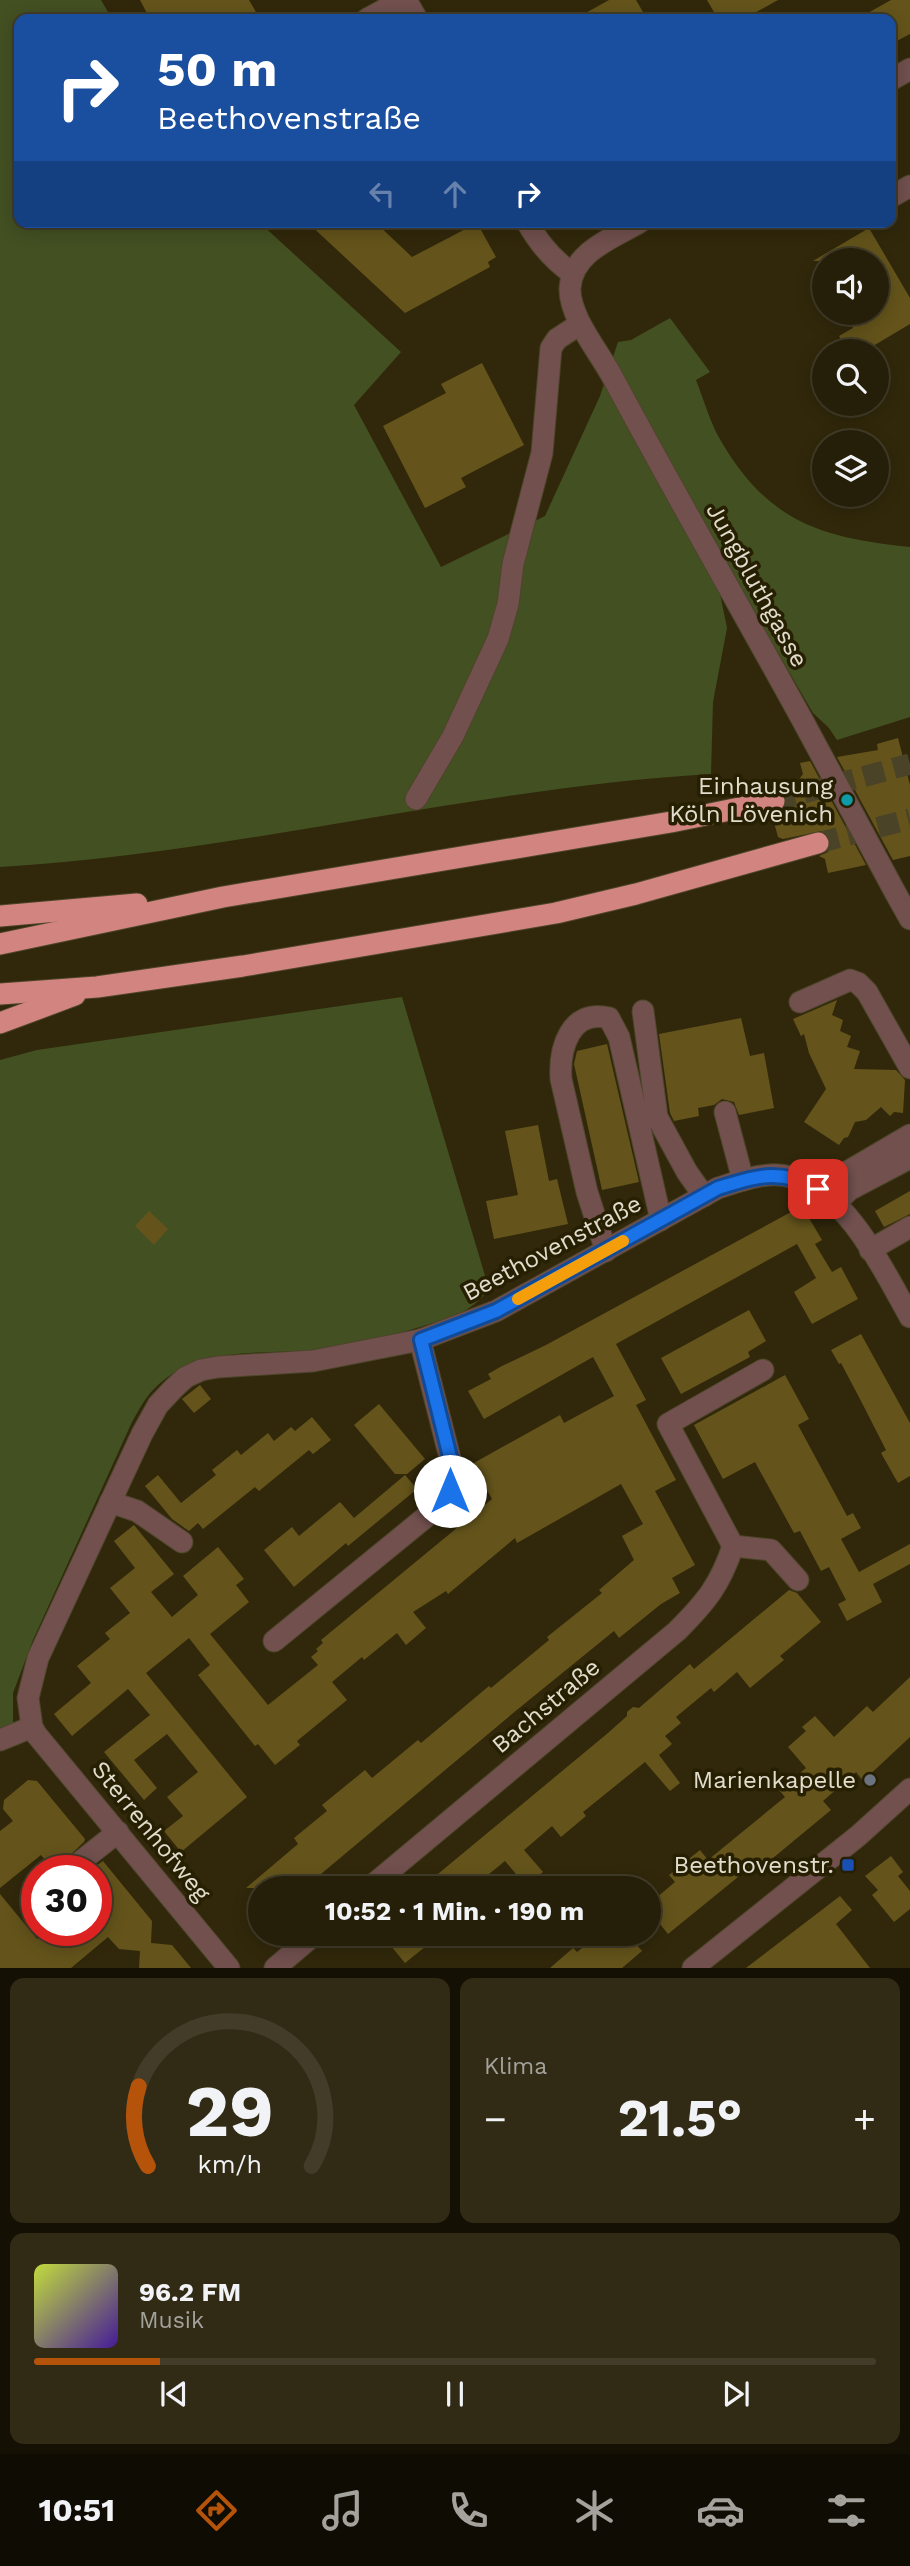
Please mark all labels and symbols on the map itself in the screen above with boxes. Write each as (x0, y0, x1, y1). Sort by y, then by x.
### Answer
street label: Jungbluthgasse (700, 498, 814, 672)
place label: Einhausung Köln Lövenich (669, 772, 833, 828)
marker: Einhausung Köln Lövenich (839, 792, 855, 808)
pin (788, 1159, 848, 1219)
street label: Beethovenstraße (458, 1189, 646, 1307)
position arrow (413, 1454, 487, 1528)
street label: Bachstraße (486, 1653, 606, 1759)
street label: Sterrenhofweg (86, 1755, 216, 1907)
place label: Marienkapelle (693, 1766, 856, 1794)
marker: Marienkapelle (862, 1772, 878, 1788)
place label: Beethovenstr. (674, 1851, 834, 1879)
speed limit sign: 30 (21, 1855, 112, 1946)
marker: Beethovenstr. (840, 1857, 856, 1873)

